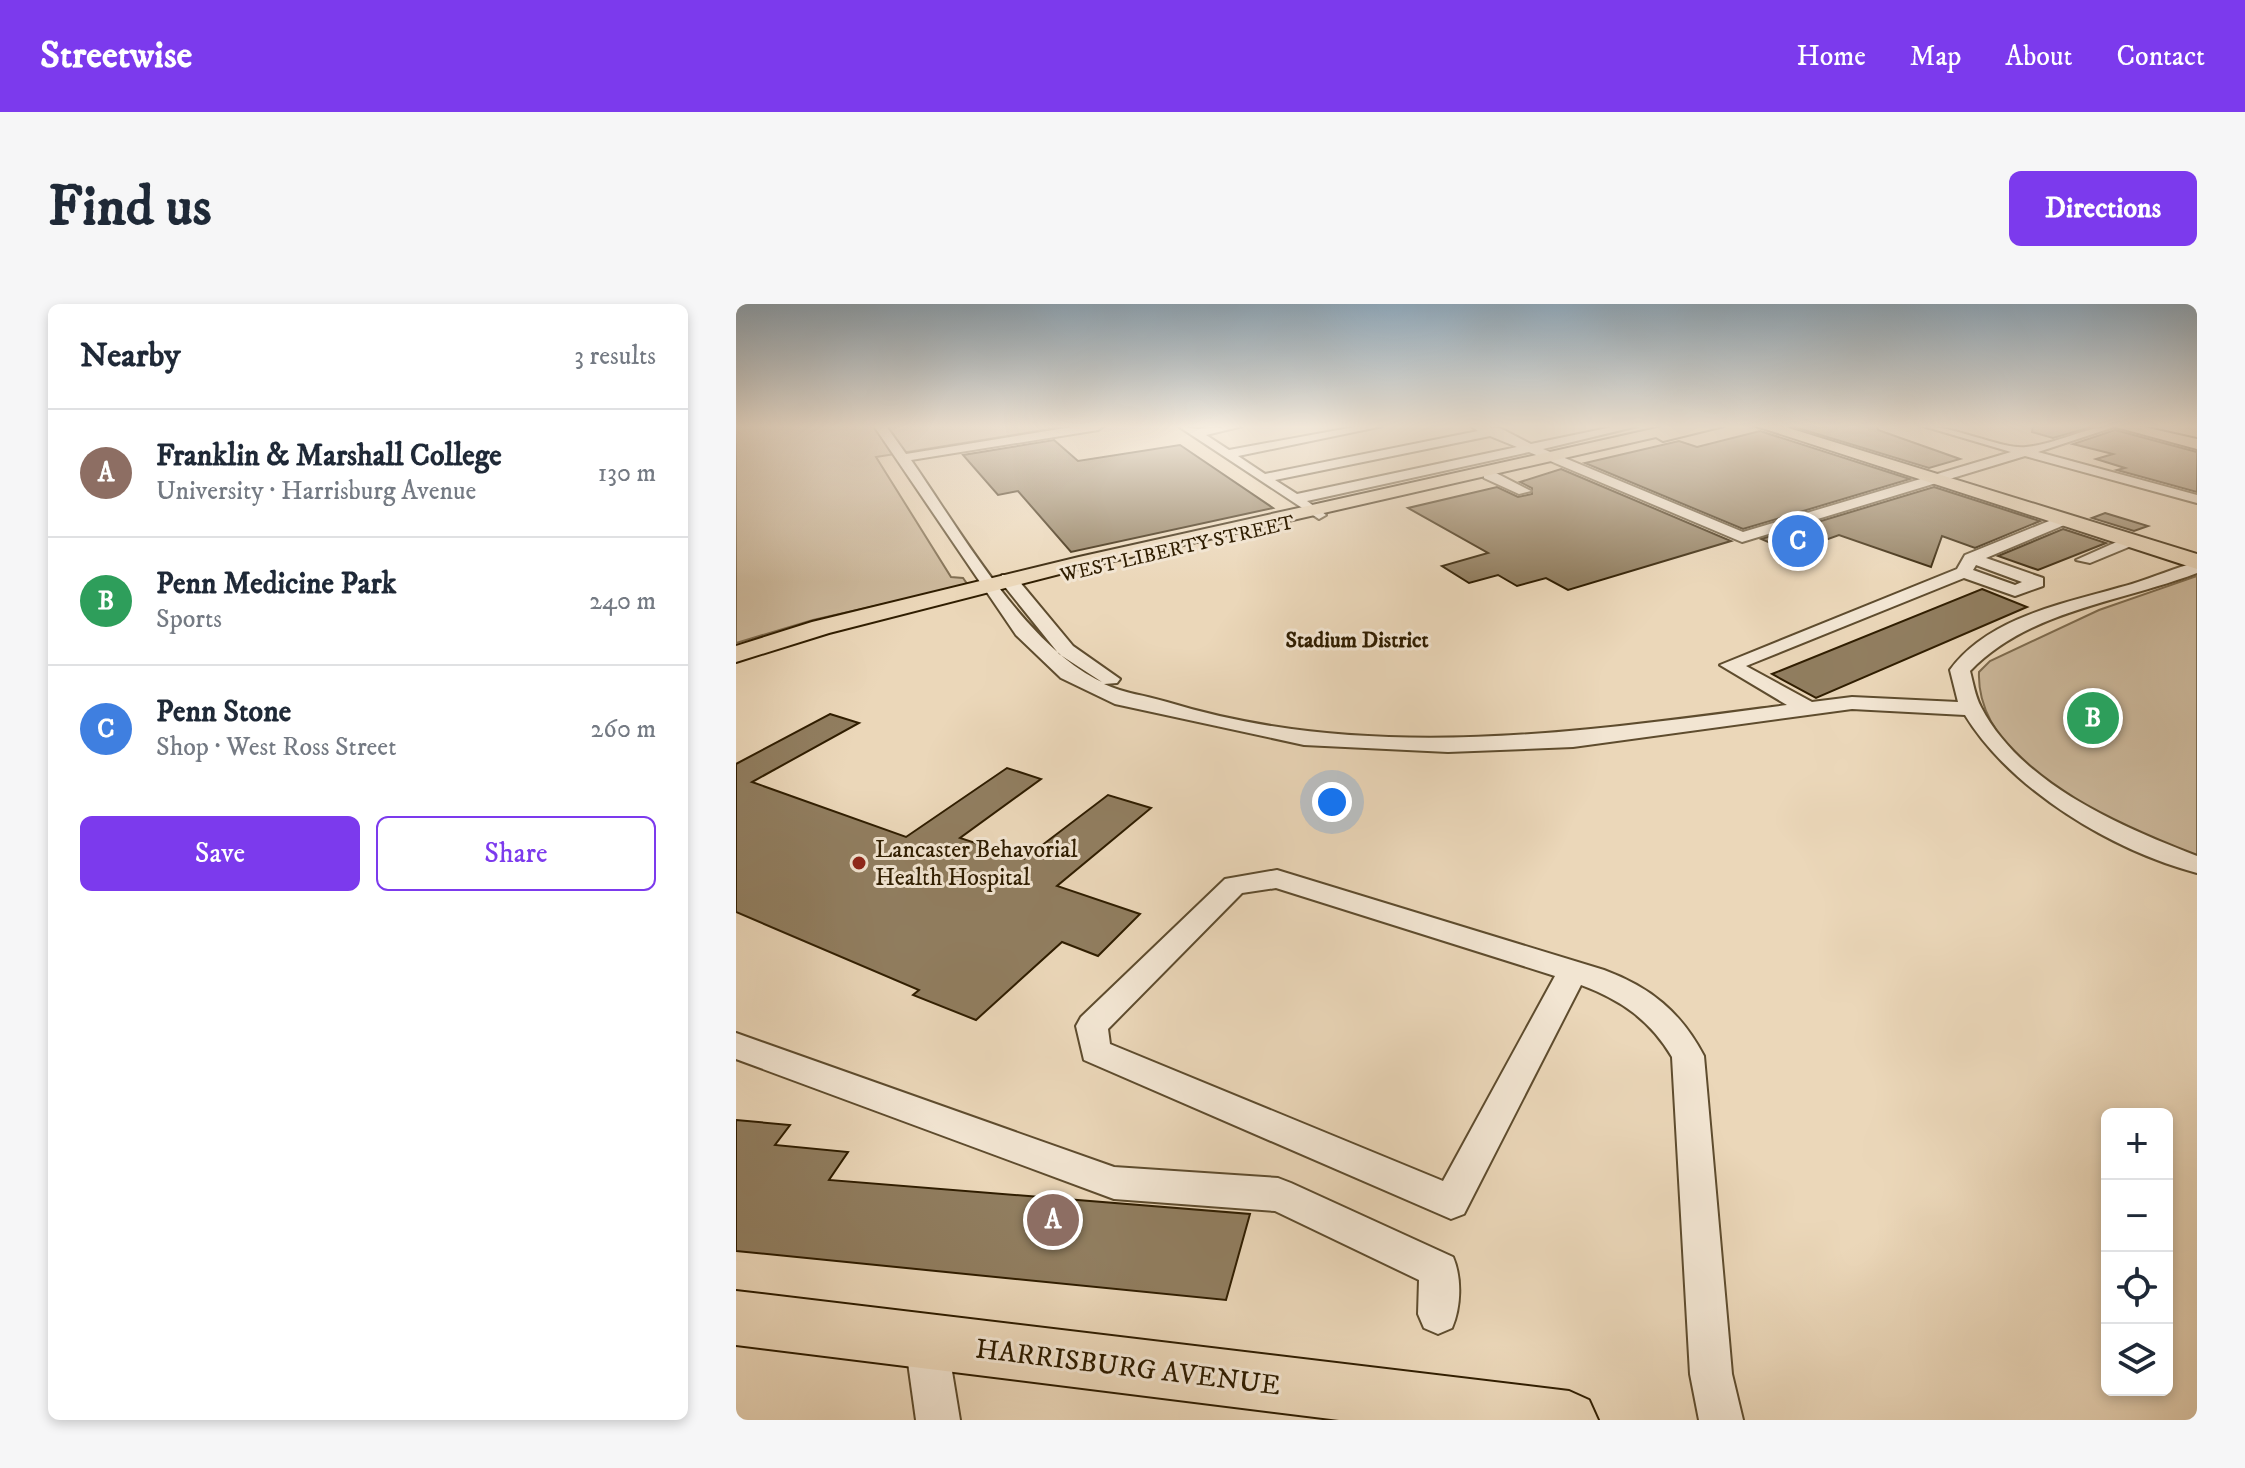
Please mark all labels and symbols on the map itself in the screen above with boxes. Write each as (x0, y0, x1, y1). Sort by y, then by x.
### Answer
street label: WEST LIBERTY STREET (1057, 510, 1297, 589)
pin: C (1772, 511, 1824, 571)
district label: Stadium District (1285, 627, 1429, 654)
pin: B (2067, 688, 2119, 748)
your location (1312, 782, 1352, 822)
place label: Lancaster Behavorial Health Hospital (875, 835, 1078, 893)
marker: Lancaster Behavorial Health Hospital (850, 854, 868, 872)
pin: A (1027, 1190, 1079, 1250)
street label: HARRISBURG AVENUE (973, 1331, 1282, 1404)

